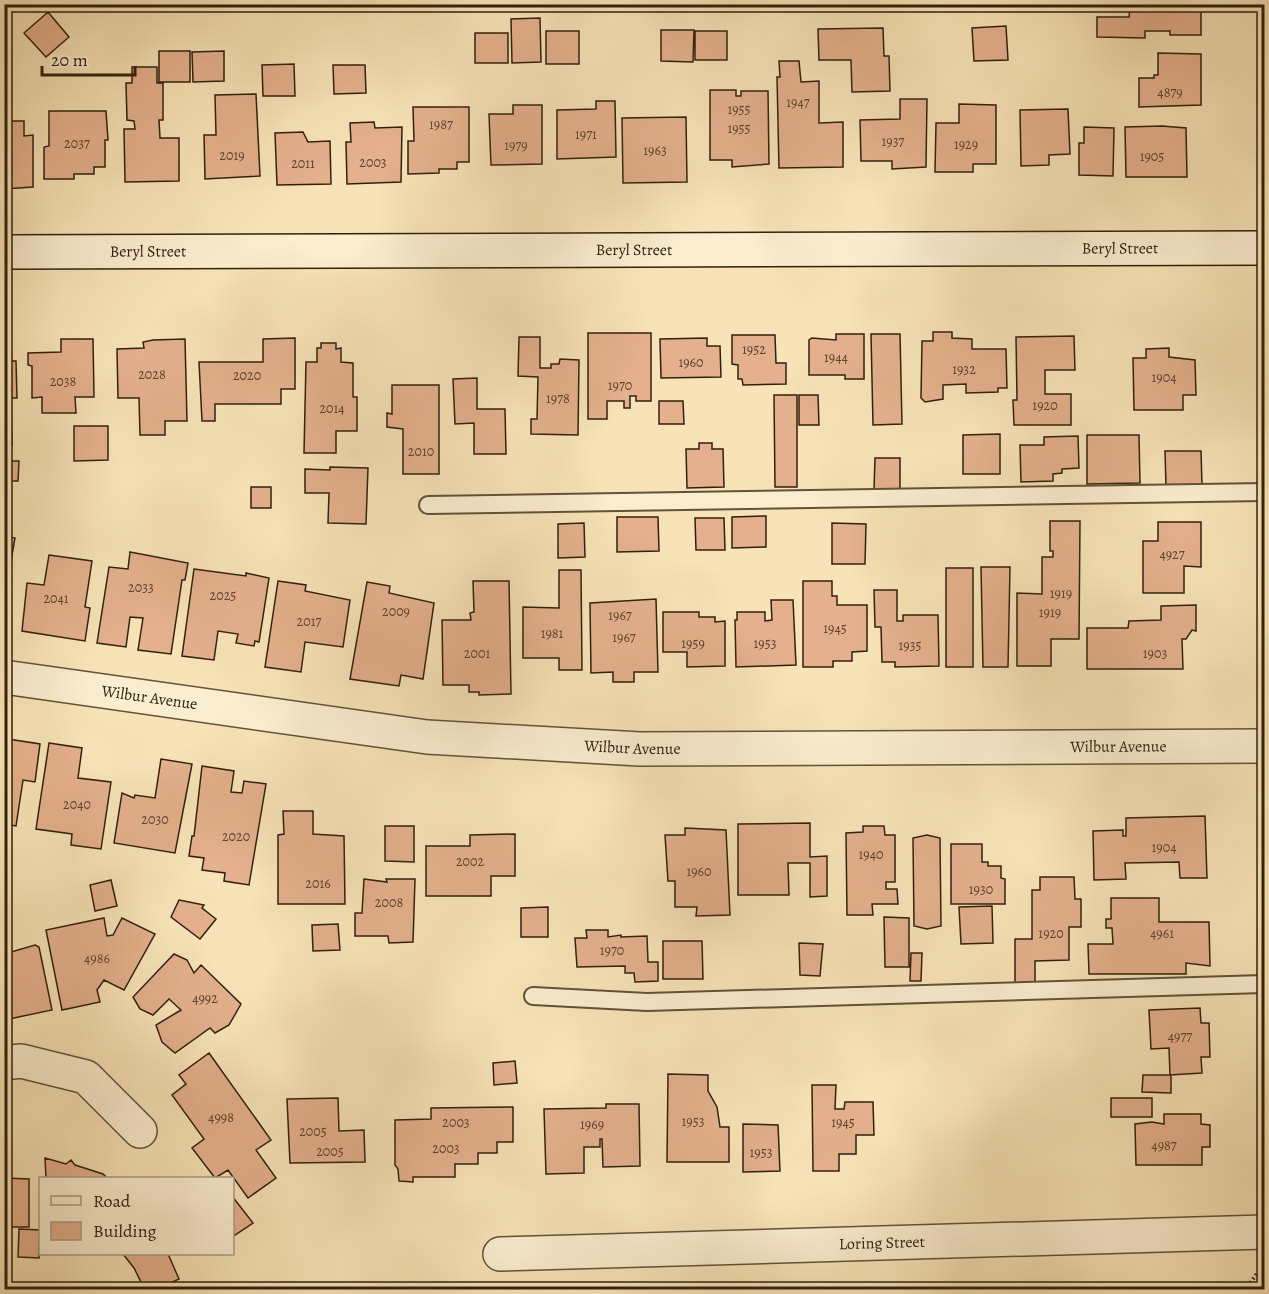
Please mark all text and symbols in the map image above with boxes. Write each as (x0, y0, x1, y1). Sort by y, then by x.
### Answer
scale bar (42, 39, 135, 77)
text: 20 m (51, 48, 88, 72)
house number: 4879 (1157, 83, 1183, 102)
house number: 1947 (786, 93, 810, 112)
house number: 1955 (727, 100, 751, 119)
house number: 1987 (429, 115, 453, 134)
house number: 1955 (727, 119, 751, 138)
house number: 1971 (575, 125, 597, 144)
house number: 1937 (882, 132, 905, 151)
house number: 2037 (64, 134, 90, 153)
house number: 1929 (954, 135, 978, 154)
house number: 1979 (504, 136, 528, 155)
house number: 1963 (643, 141, 667, 160)
house number: 2019 (219, 146, 245, 165)
house number: 1905 (1140, 147, 1164, 166)
house number: 2003 (359, 153, 387, 172)
house number: 2011 (291, 154, 315, 173)
street label: Beryl Street (1082, 237, 1158, 260)
street label: Beryl Street (596, 239, 672, 261)
street label: Beryl Street (110, 240, 186, 263)
house number: 1952 (742, 340, 766, 359)
house number: 1944 (824, 348, 848, 367)
house number: 1960 (678, 353, 704, 372)
house number: 1932 (952, 360, 976, 379)
house number: 2028 (138, 365, 166, 384)
house number: 2020 (233, 366, 261, 385)
house number: 1904 (1152, 368, 1176, 387)
house number: 2038 (50, 372, 77, 391)
house number: 1970 (608, 376, 632, 395)
house number: 1978 (546, 389, 570, 408)
house number: 1920 (1032, 396, 1058, 415)
house number: 2014 (319, 399, 345, 418)
house number: 2010 (408, 442, 434, 461)
house number: 4927 (1159, 545, 1185, 564)
house number: 2033 (128, 578, 154, 597)
house number: 1919 (1050, 584, 1072, 603)
house number: 2025 (210, 586, 236, 605)
house number: 2041 (43, 589, 69, 608)
house number: 2009 (382, 602, 410, 621)
house number: 1919 (1039, 603, 1061, 622)
house number: 1967 (608, 606, 632, 625)
house number: 2017 (297, 612, 322, 631)
house number: 1945 (823, 619, 847, 638)
house number: 1981 (541, 624, 564, 643)
house number: 1967 (612, 628, 636, 647)
house number: 1959 (681, 634, 705, 653)
house number: 1953 (753, 634, 777, 653)
house number: 1935 (898, 636, 922, 655)
house number: 2001 (464, 644, 490, 663)
house number: 1903 (1143, 644, 1167, 663)
street label: Wilbur Avenue (99, 680, 199, 715)
street label: Wilbur Avenue (583, 735, 681, 760)
street label: Wilbur Avenue (1069, 735, 1167, 758)
house number: 2040 (63, 795, 91, 814)
house number: 2030 (141, 810, 169, 829)
house number: 2020 (222, 827, 250, 846)
house number: 1904 (1152, 838, 1176, 857)
house number: 1940 (859, 845, 883, 864)
house number: 2002 (456, 852, 484, 871)
house number: 1960 (686, 862, 712, 881)
house number: 2016 (305, 874, 331, 893)
house number: 1930 (969, 880, 993, 899)
house number: 2008 (375, 893, 403, 912)
house number: 1920 (1038, 924, 1064, 943)
house number: 4961 (1150, 924, 1174, 943)
house number: 1970 (600, 941, 624, 960)
house number: 4986 (84, 949, 110, 968)
house number: 4992 (192, 989, 218, 1008)
house number: 4977 (1168, 1027, 1192, 1046)
house number: 4998 (208, 1108, 234, 1127)
house number: 1953 (681, 1112, 705, 1131)
house number: 2003 (442, 1113, 470, 1132)
house number: 1945 (831, 1113, 855, 1132)
house number: 1969 (580, 1115, 604, 1134)
house number: 2005 (299, 1122, 327, 1141)
house number: 4987 (1151, 1136, 1177, 1155)
house number: 2003 (432, 1139, 460, 1158)
house number: 2005 (316, 1142, 344, 1161)
house number: 1953 (749, 1143, 773, 1162)
legend (39, 1177, 234, 1255)
text: Road (93, 1189, 131, 1213)
text: Building (93, 1219, 157, 1243)
street label: Loring Street (838, 1231, 925, 1255)

